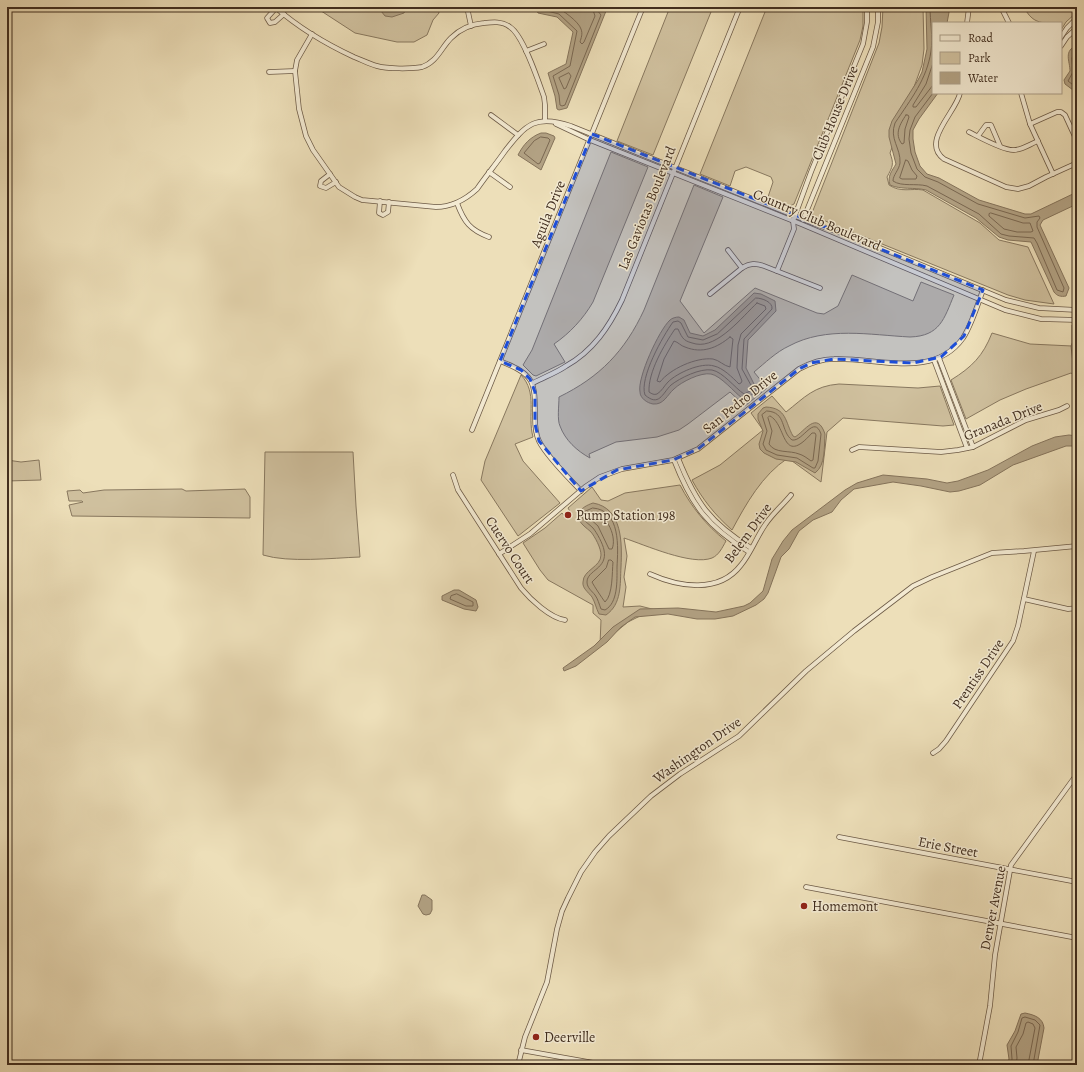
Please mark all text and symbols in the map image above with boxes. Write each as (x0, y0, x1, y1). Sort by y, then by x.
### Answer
legend (932, 22, 1062, 94)
text: Road (968, 30, 994, 46)
text: Park (968, 50, 991, 66)
street label: Club House Drive (807, 63, 863, 163)
text: Water (967, 70, 998, 86)
street label: Las Gaviotas Boulevard (613, 143, 681, 273)
street label: Aguila Drive (526, 178, 570, 251)
street label: Country Club Boulevard (750, 184, 884, 256)
street label: San Pedro Drive (699, 366, 781, 438)
street label: Granada Drive (961, 397, 1045, 445)
street label: Belem Drive (720, 499, 776, 567)
place label: Pump Station 198 (576, 506, 676, 525)
marker: Pump Station 198 (563, 510, 573, 520)
street label: Cuervo Court (481, 513, 539, 588)
street label: Prentiss Drive (948, 635, 1008, 713)
street label: Washington Drive (648, 712, 745, 788)
street label: Erie Street (916, 832, 980, 862)
street label: Denver Avenue (976, 864, 1010, 952)
place label: Homemont (812, 897, 878, 916)
marker: Homemont (799, 901, 809, 911)
place label: Deerville (544, 1028, 595, 1047)
marker: Deerville (531, 1032, 541, 1042)

